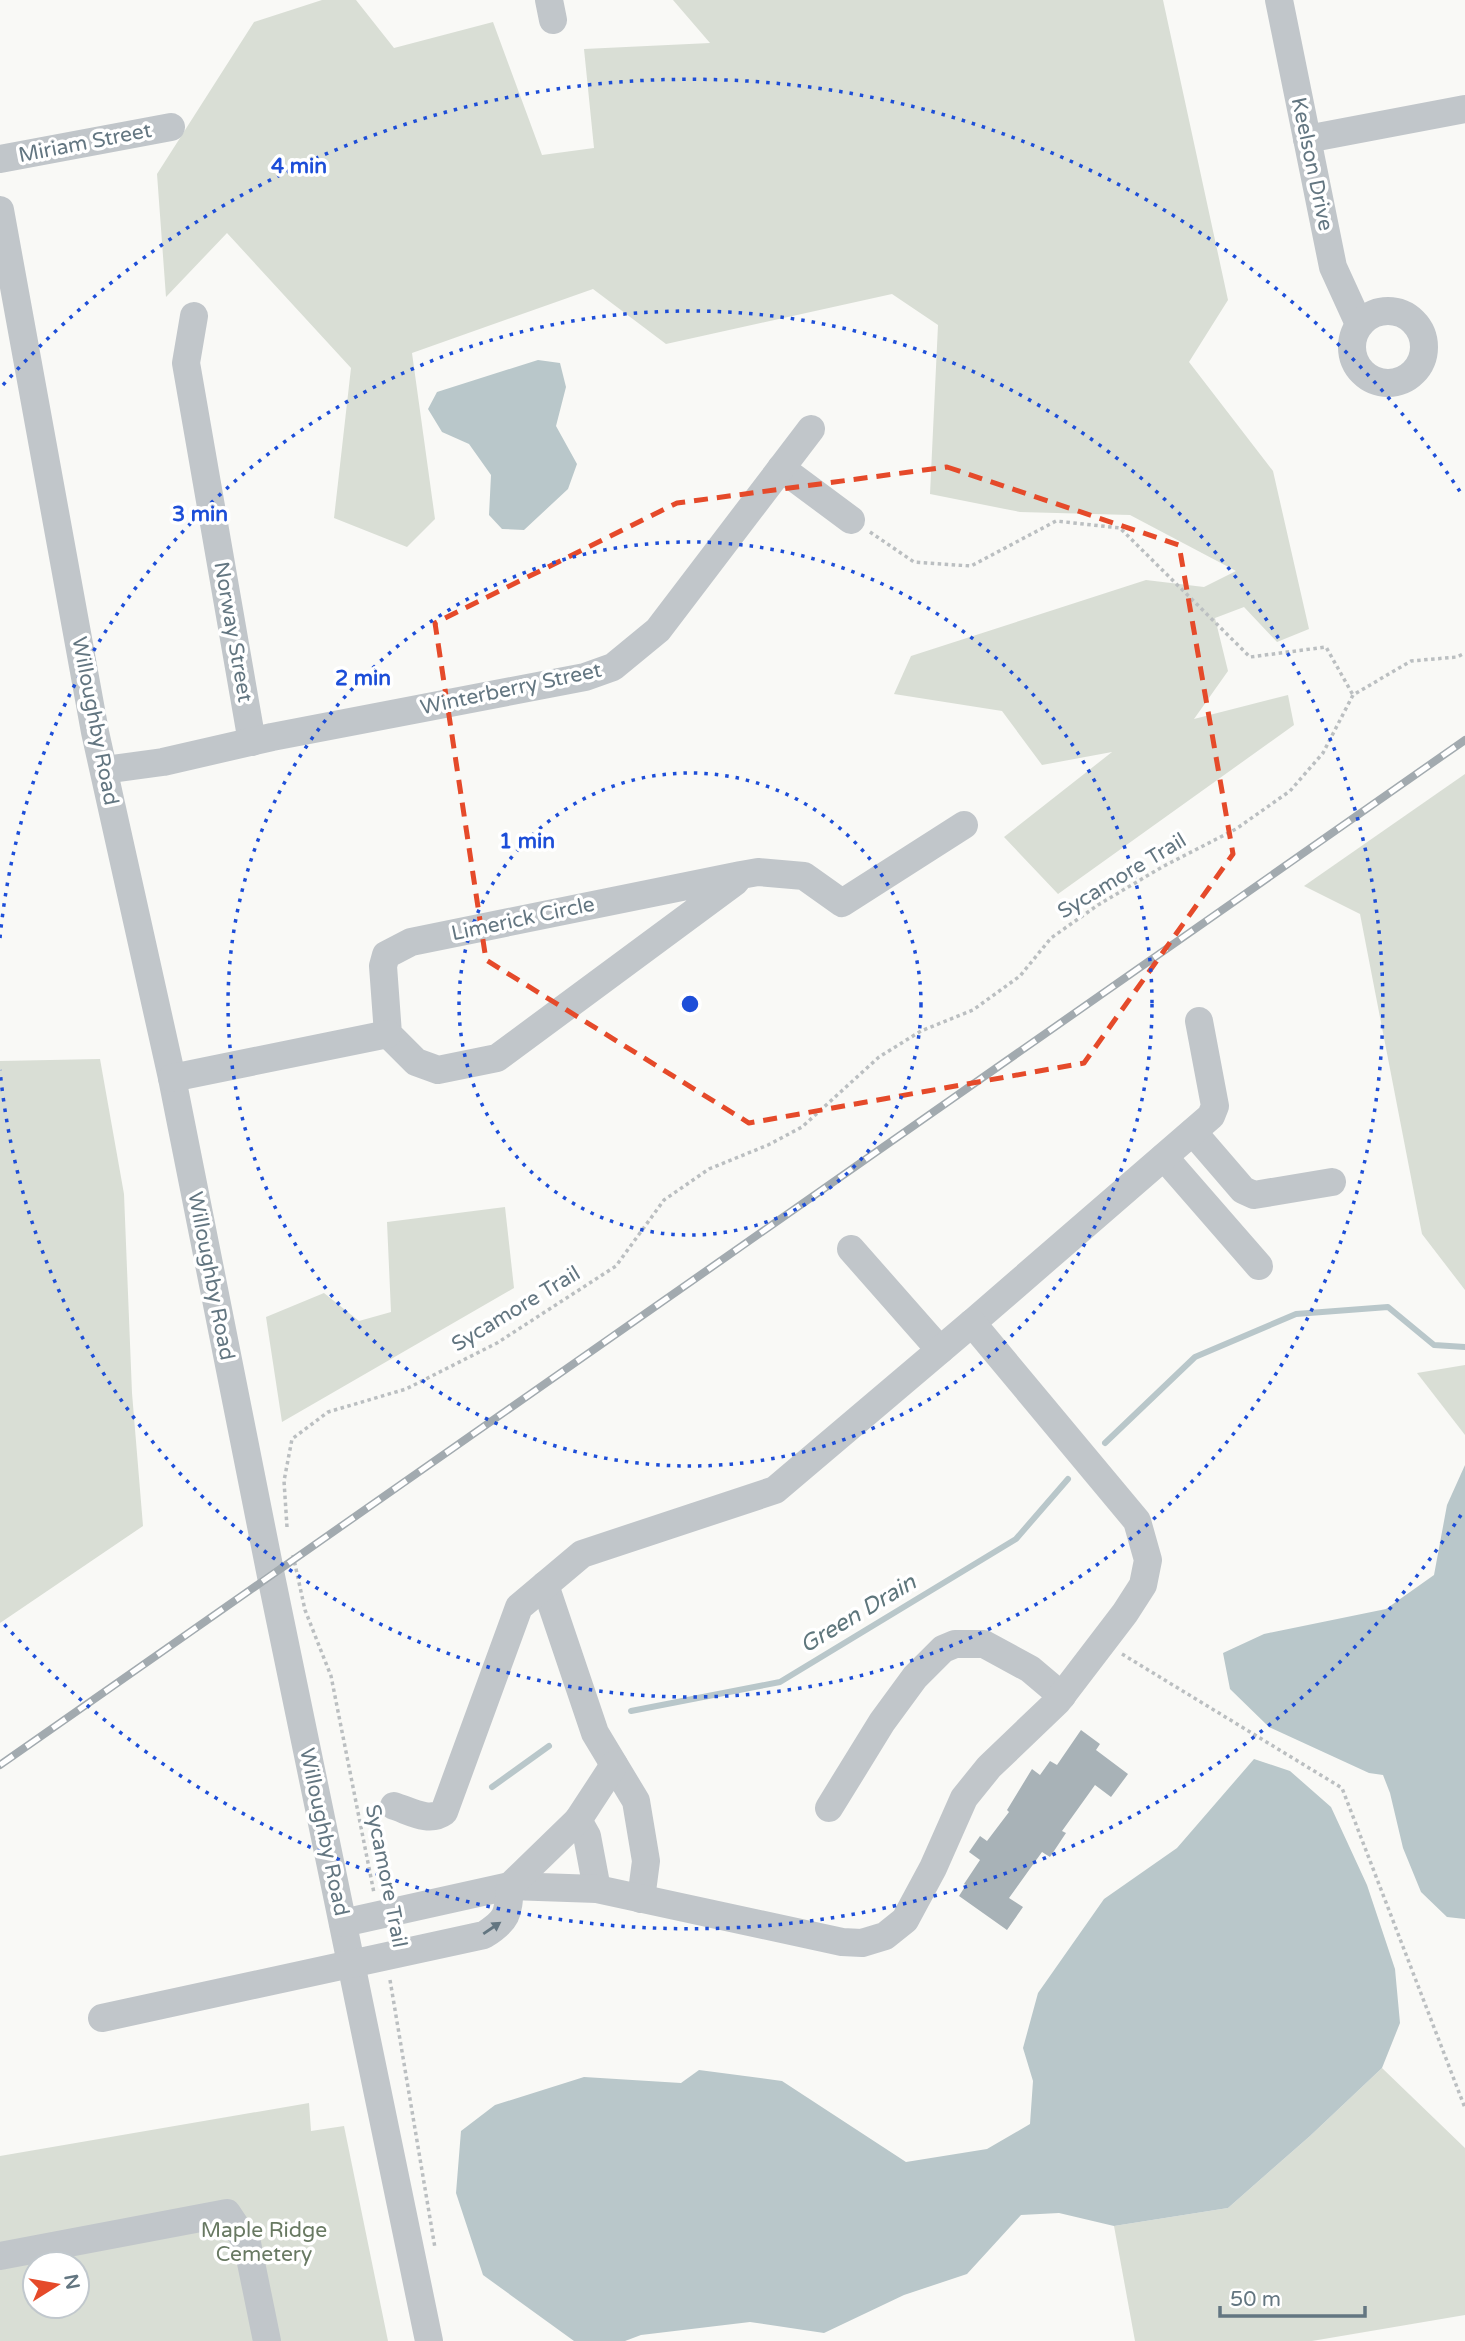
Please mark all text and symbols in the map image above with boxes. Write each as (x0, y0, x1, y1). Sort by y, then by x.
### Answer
street label: Keelson Drive (1286, 95, 1338, 233)
street label: Miriam Street (16, 118, 154, 168)
text: 4 min (271, 154, 327, 179)
text: 3 min (172, 502, 228, 527)
street label: Norway Street (208, 560, 258, 704)
street label: Willoughby Road (66, 635, 124, 807)
street label: Winterberry Street (418, 658, 604, 720)
text: 2 min (335, 666, 391, 691)
street label: Sycamore Trail (1053, 828, 1191, 924)
text: 1 min (499, 829, 555, 854)
street label: Limerick Circle (449, 892, 597, 946)
centre of rings (678, 992, 702, 1016)
street label: Willoughby Road (182, 1190, 240, 1362)
street label: Sycamore Trail (447, 1261, 585, 1357)
water label: Green Drain (795, 1568, 922, 1660)
street label: Willoughby Road (294, 1746, 354, 1918)
street label: Sycamore Trail (360, 1802, 412, 1950)
one-way arrow (482, 1922, 502, 1935)
park label: Maple Ridge Cemetery (201, 2218, 327, 2267)
north arrow (21, 2250, 91, 2320)
text: N (59, 2272, 84, 2292)
scale bar (1220, 2274, 1365, 2318)
text: 50 m (1230, 2287, 1281, 2312)

